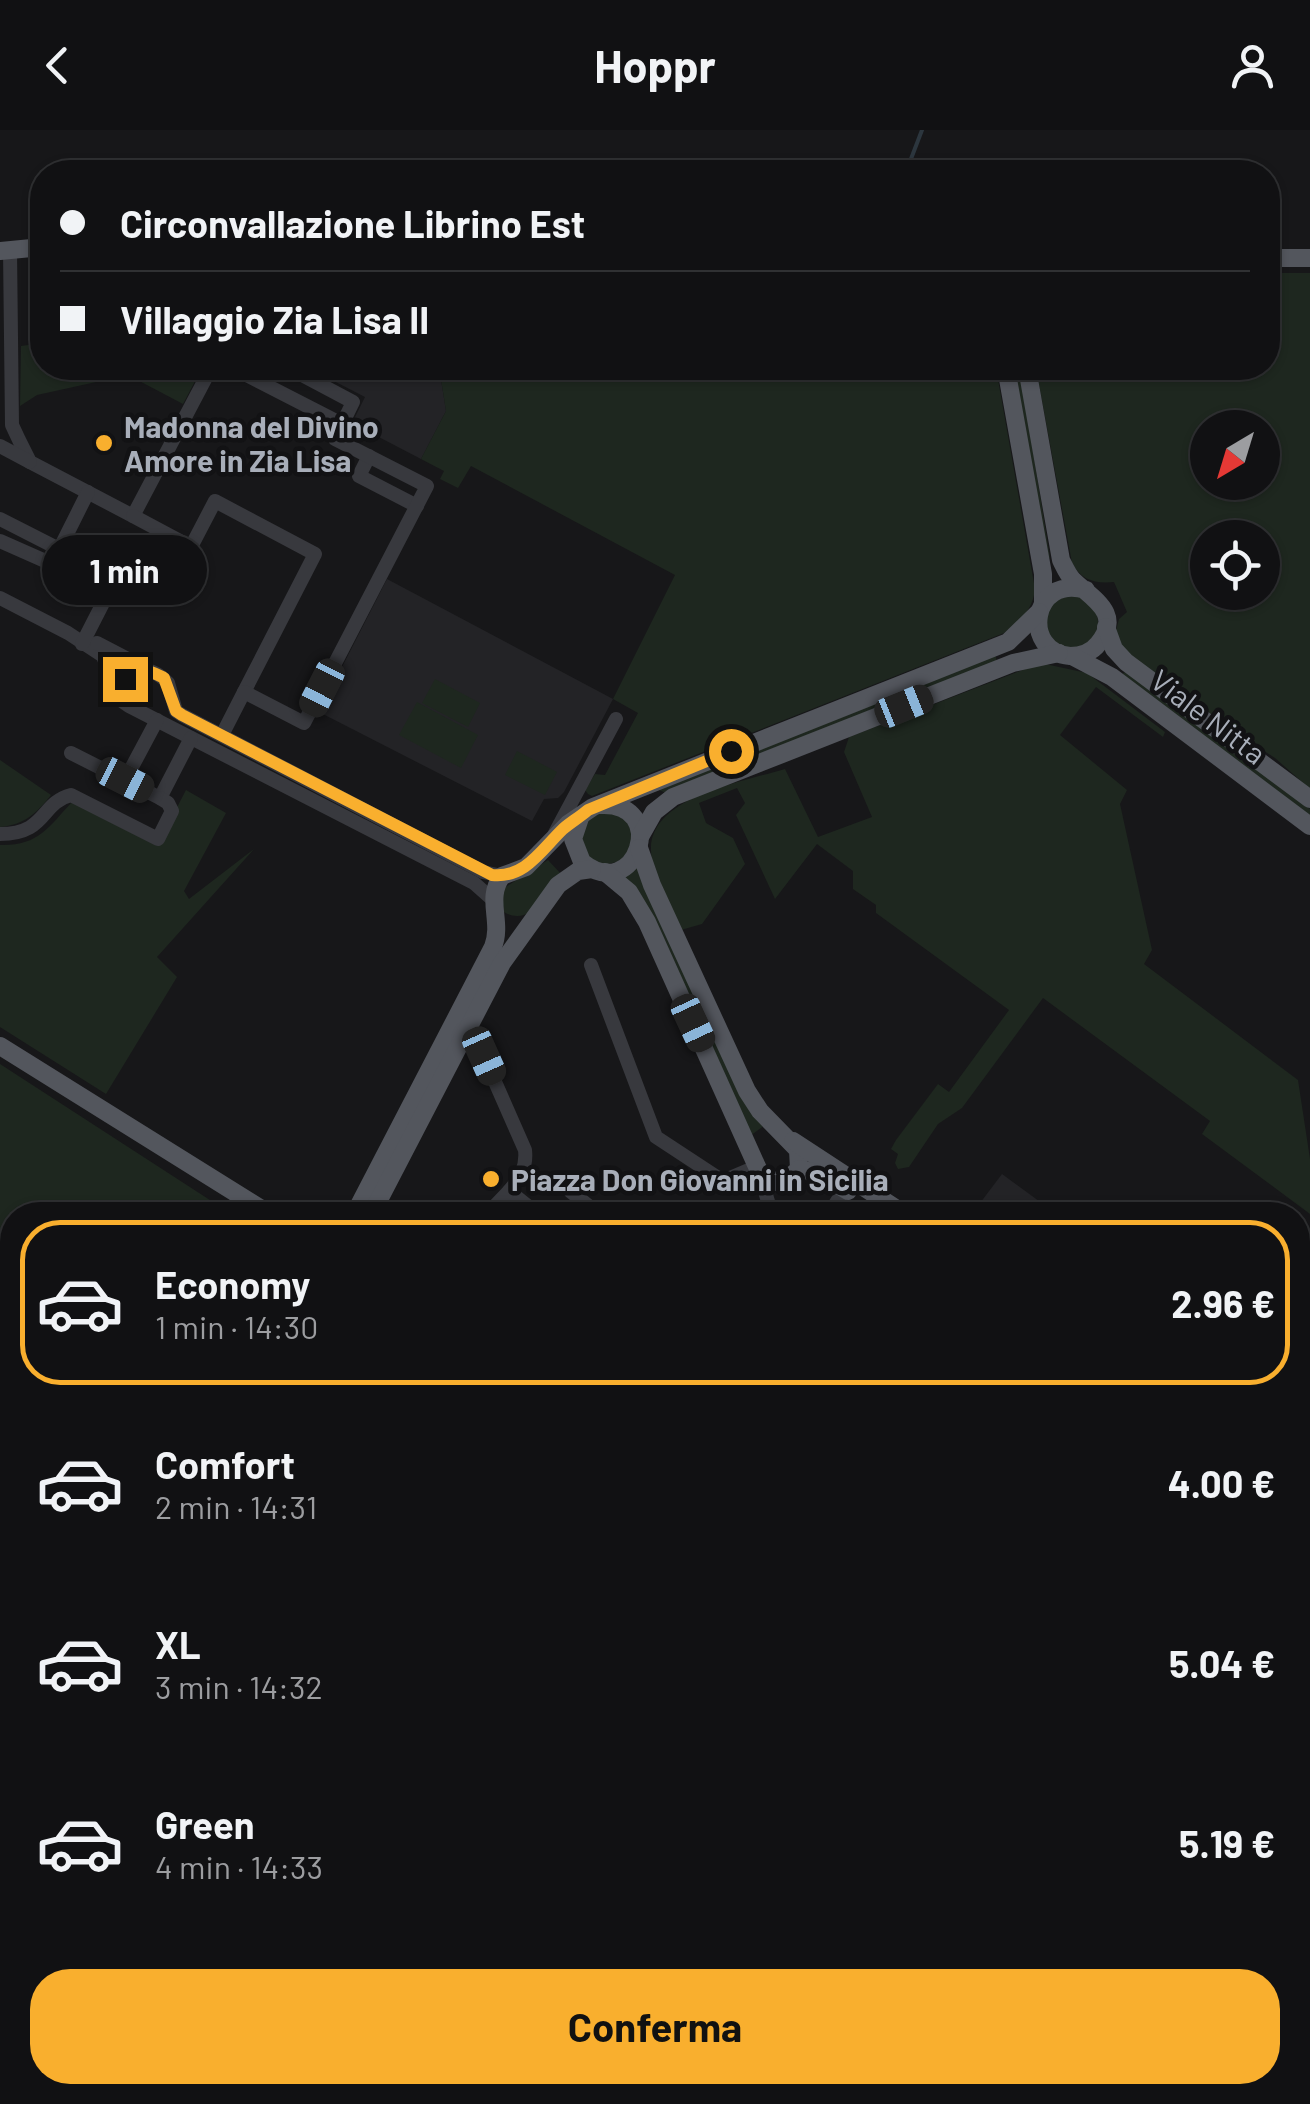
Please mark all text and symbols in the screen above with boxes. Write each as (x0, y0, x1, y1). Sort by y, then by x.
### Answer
icon: back (30, 38, 85, 93)
text: Hoppr (594, 38, 716, 92)
icon: person (1225, 38, 1280, 93)
text: Circonvallazione Librino Est (120, 200, 585, 246)
text: Villaggio Zia Lisa II (120, 296, 429, 342)
place label: Madonna del Divino Amore in Zia Lisa (124, 408, 379, 478)
north arrow (1190, 410, 1280, 500)
map controls (1190, 410, 1280, 610)
marker: Madonna del Divino Amore in Zia Lisa (93, 432, 115, 454)
button: locate (1190, 520, 1280, 610)
callout: 1 min (42, 534, 208, 604)
text: 1 min (89, 551, 160, 589)
car (295, 654, 349, 722)
route end (103, 657, 148, 702)
street label: Viale Nitta (1144, 661, 1274, 771)
car (871, 681, 937, 731)
route start (709, 729, 754, 774)
car (91, 753, 159, 807)
car (667, 989, 719, 1057)
car (458, 1022, 510, 1090)
place label: Piazza Don Giovanni in Sicilia (511, 1161, 889, 1197)
marker: Piazza Don Giovanni in Sicilia (480, 1168, 502, 1190)
icon: car (35, 1258, 125, 1348)
text: Economy (155, 1261, 310, 1307)
text: 2.96 € (1171, 1280, 1275, 1326)
text: 1 min · 14:30 (155, 1307, 318, 1345)
icon: car (35, 1438, 125, 1528)
text: Comfort (155, 1441, 295, 1487)
text: 4.00 € (1168, 1460, 1275, 1506)
text: 2 min · 14:31 (155, 1487, 317, 1525)
icon: car (35, 1618, 125, 1708)
text: XL (155, 1621, 201, 1667)
text: 5.04 € (1169, 1640, 1275, 1686)
text: 3 min · 14:32 (155, 1667, 323, 1705)
icon: car (35, 1798, 125, 1888)
text: Green (155, 1801, 255, 1847)
text: 5.19 € (1179, 1820, 1275, 1866)
text: 4 min · 14:33 (155, 1847, 323, 1885)
button: Conferma (30, 1969, 1280, 2084)

